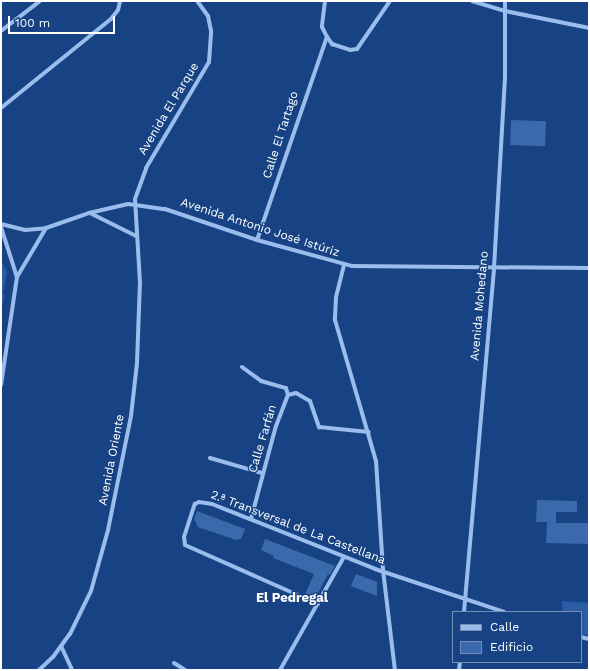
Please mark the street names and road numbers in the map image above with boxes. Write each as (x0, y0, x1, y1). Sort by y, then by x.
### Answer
street label: Avenida El Parque (136, 60, 202, 158)
street label: Calle El Tartago (260, 89, 302, 181)
street label: Avenida Antonio José Istúriz (178, 195, 342, 261)
street label: Avenida Mohedano (468, 250, 492, 362)
street label: Calle Farfán (246, 403, 280, 475)
street label: Avenida Oriente (96, 413, 128, 507)
street label: 2.ª Transversal de La Castellana (208, 488, 388, 568)

